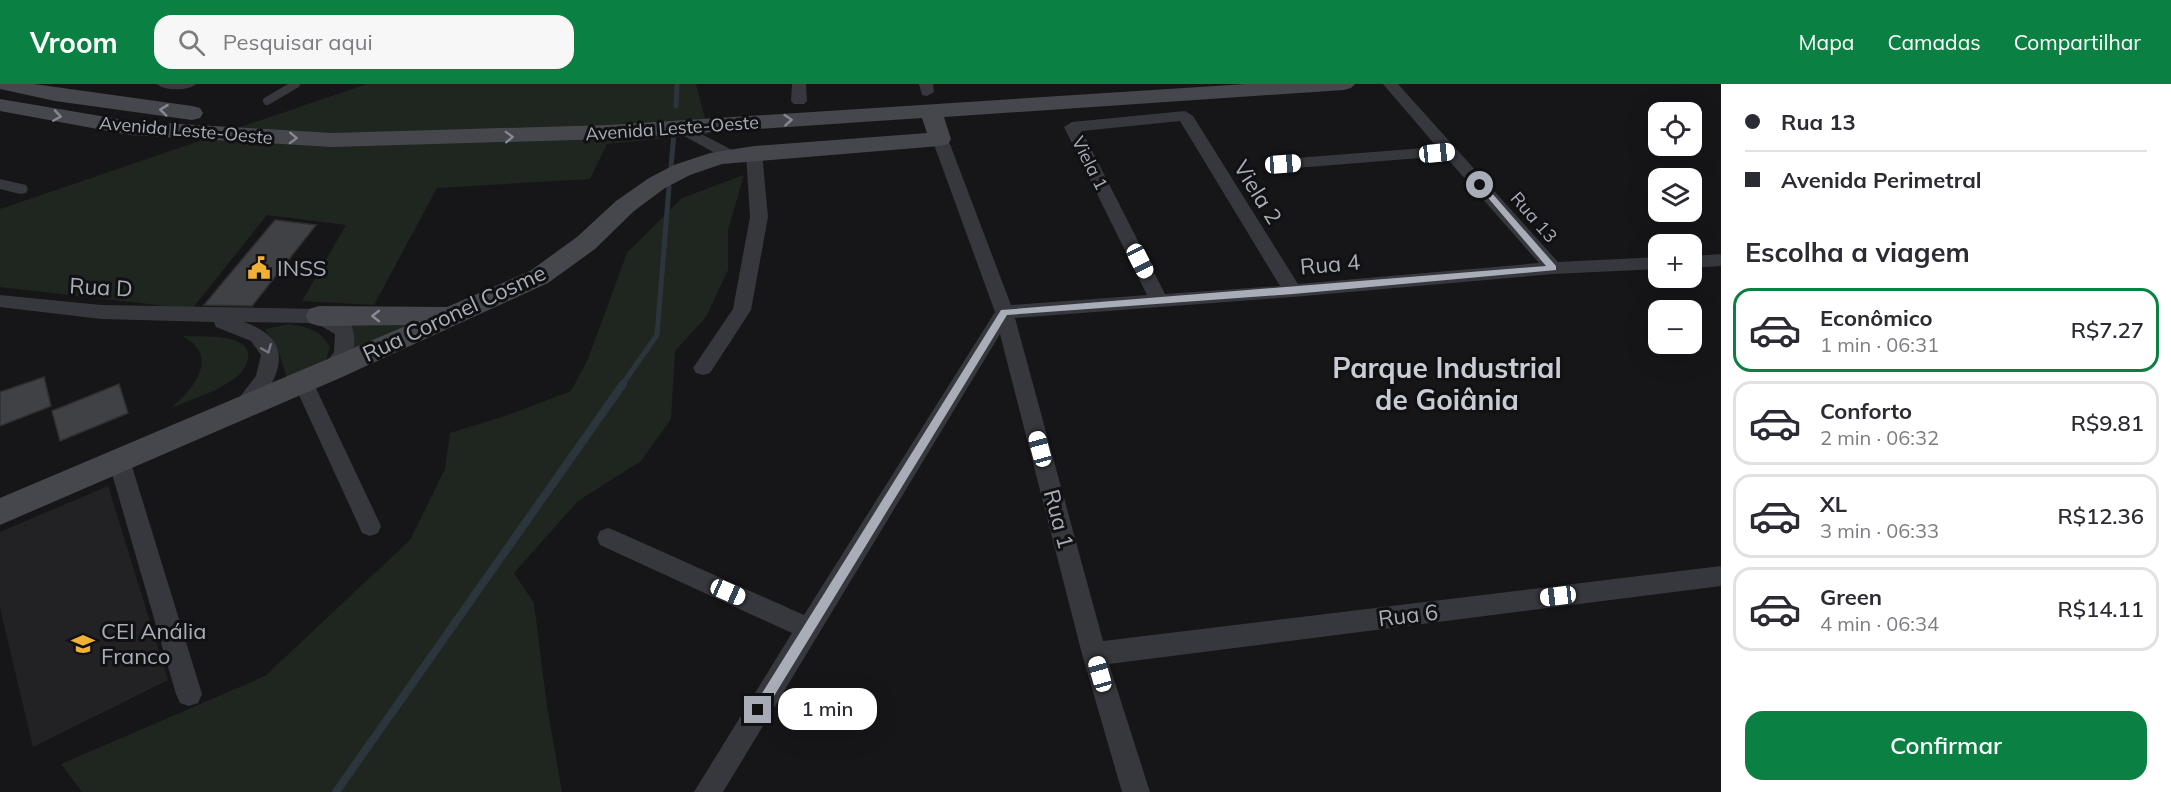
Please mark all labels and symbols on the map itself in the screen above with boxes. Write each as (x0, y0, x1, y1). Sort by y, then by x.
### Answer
one-way arrow (159, 104, 168, 117)
one-way arrow (53, 110, 62, 122)
street label: Avenida Leste-Oeste (584, 110, 760, 146)
street label: Avenida Leste-Oeste (98, 111, 274, 149)
one-way arrow (783, 114, 792, 127)
one-way arrow (505, 130, 514, 143)
one-way arrow (289, 132, 298, 145)
street label: Viela 1 (1067, 132, 1113, 194)
car (1418, 142, 1456, 164)
car (1264, 154, 1302, 174)
street label: Viela 2 (1228, 155, 1288, 229)
route start (1466, 171, 1493, 198)
street label: Rua 13 (1506, 187, 1562, 247)
car (1124, 241, 1156, 281)
street label: Rua 4 (1299, 247, 1361, 281)
place label: INSS (277, 254, 327, 282)
public building icon: INSS (246, 255, 272, 281)
street label: Rua Coronel Cosme (358, 258, 550, 368)
street label: Rua D (69, 271, 133, 303)
one-way arrow (372, 310, 381, 322)
one-way arrow (260, 343, 273, 354)
district label: Parque Industrial de Goiânia (1332, 350, 1562, 417)
car (1027, 429, 1053, 469)
street label: Rua 1 (1038, 486, 1080, 552)
car (708, 576, 748, 608)
car (1539, 585, 1577, 607)
street label: Rua 6 (1376, 597, 1440, 633)
place label: CEI Anália Franco (101, 617, 206, 670)
school or university icon: CEI Anália Franco (70, 631, 96, 657)
car (1086, 654, 1114, 694)
callout: 1 min (779, 689, 878, 731)
route end (744, 696, 771, 723)

